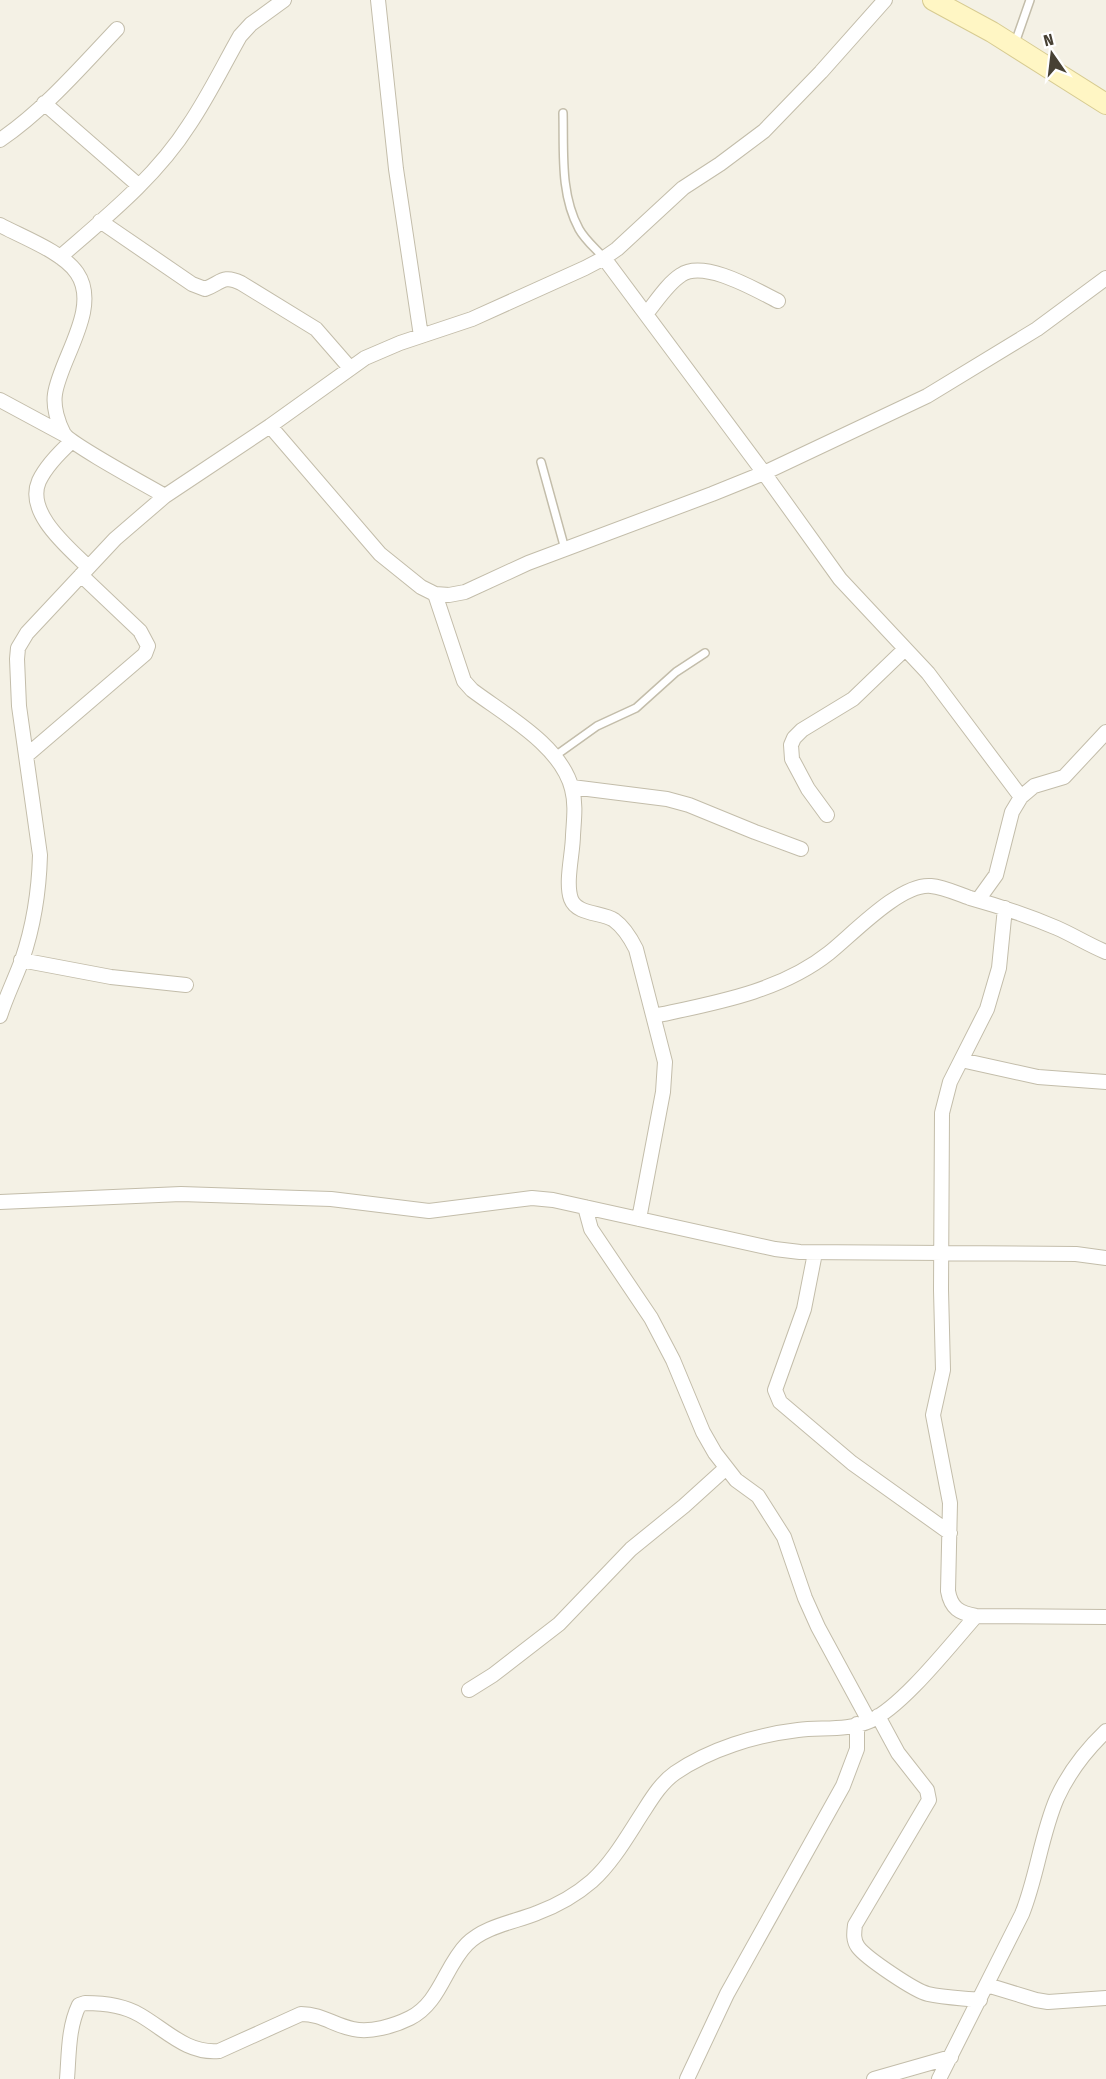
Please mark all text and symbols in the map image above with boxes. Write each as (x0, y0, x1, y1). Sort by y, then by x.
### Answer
north arrow (1022, 24, 1082, 84)
text: N (1042, 30, 1055, 50)

